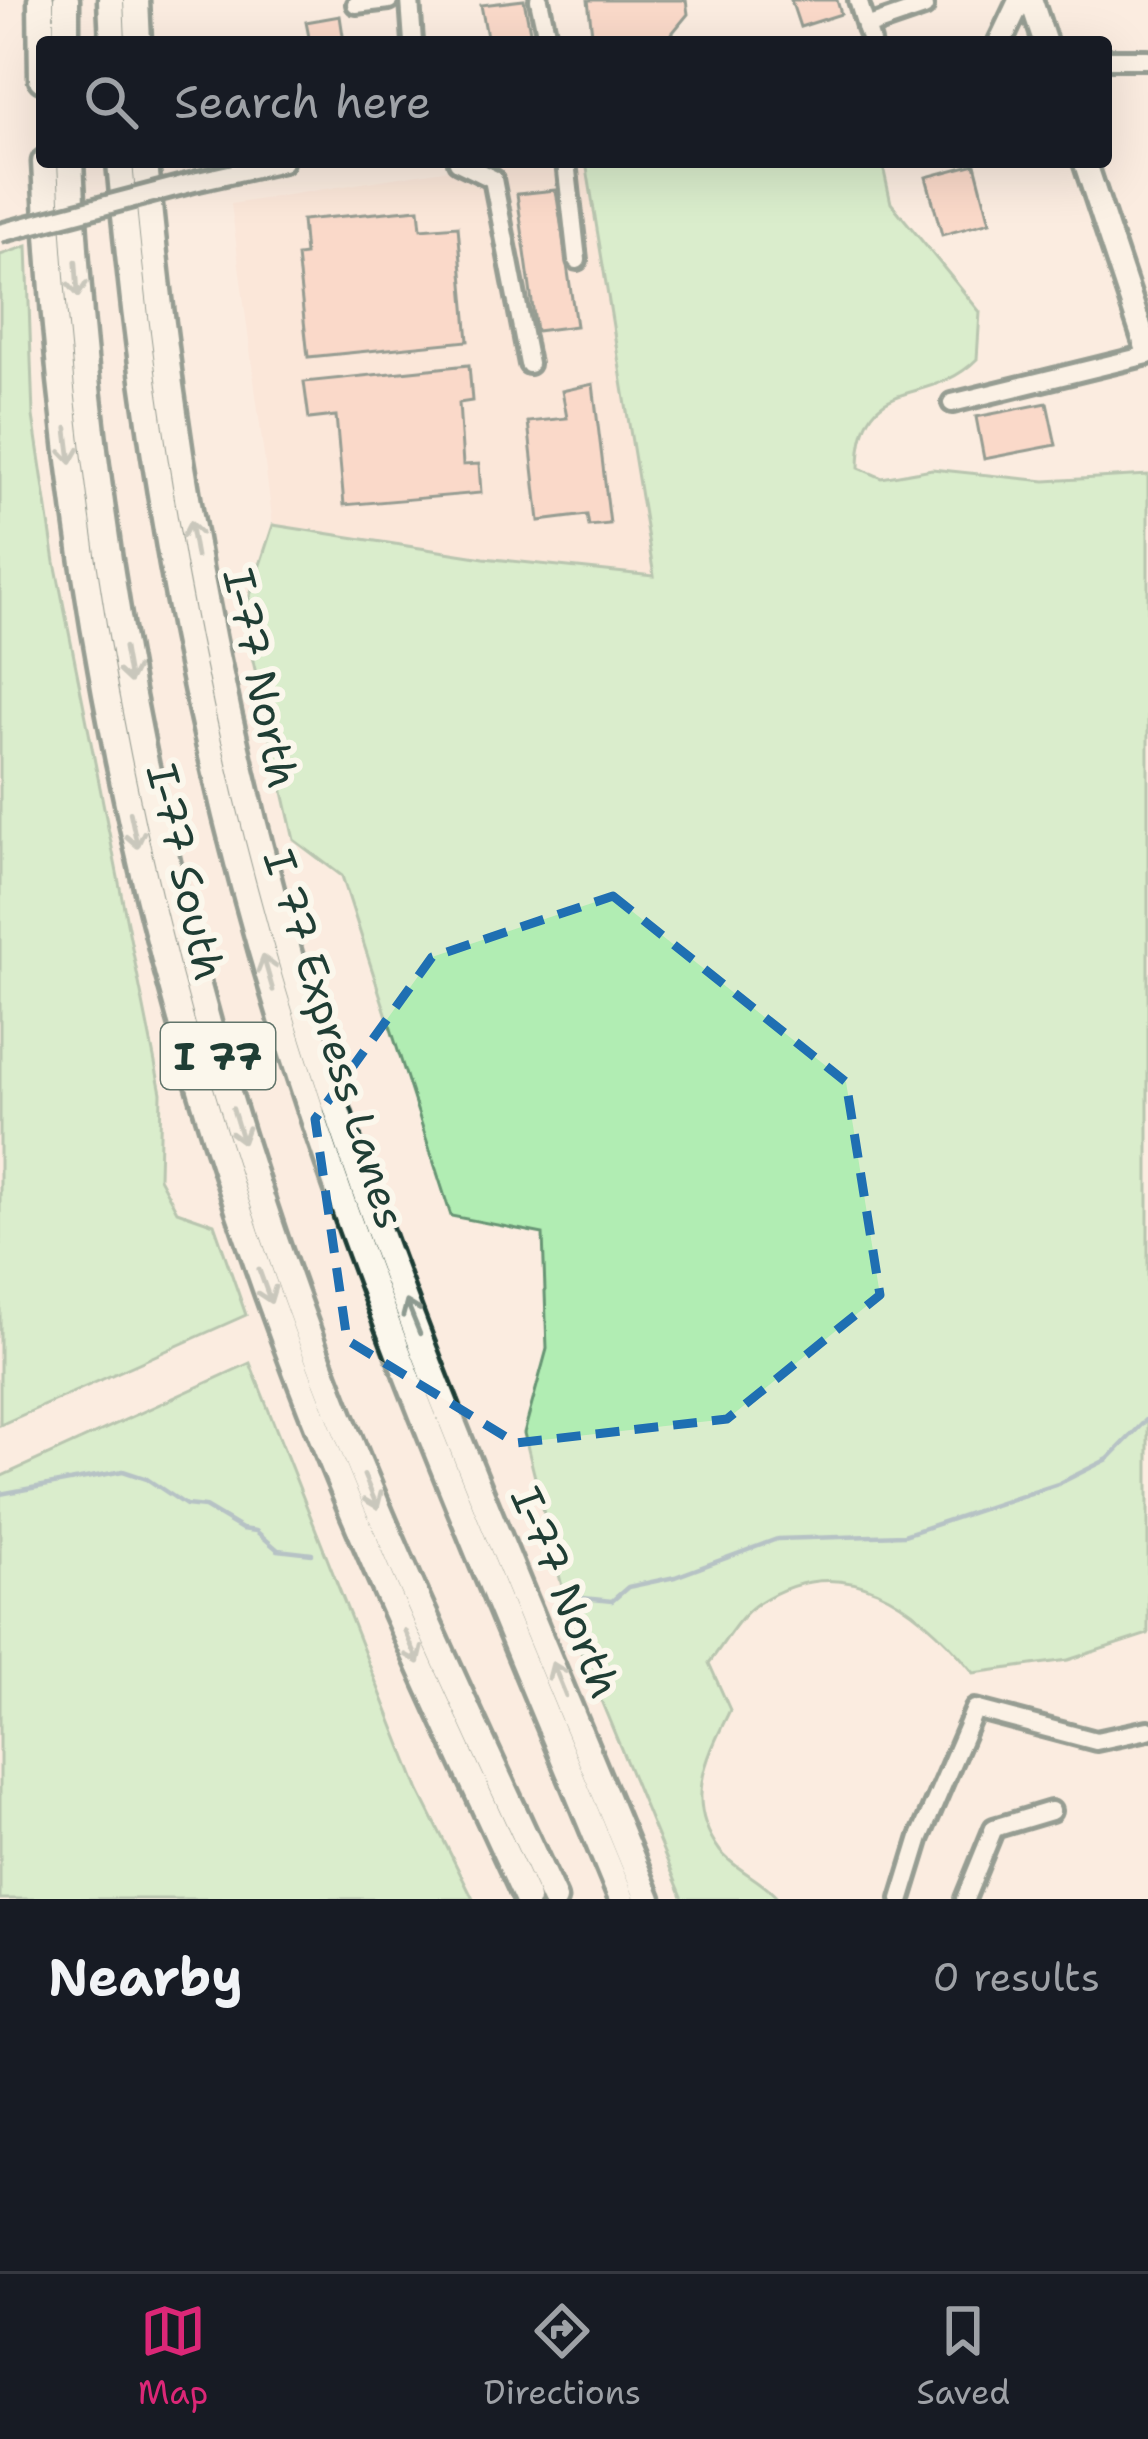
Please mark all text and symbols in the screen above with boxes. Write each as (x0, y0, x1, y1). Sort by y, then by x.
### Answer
search box (36, 36, 1112, 168)
icon: search (78, 69, 144, 135)
text: Search here (174, 72, 431, 132)
one-way arrow (66, 259, 89, 298)
one-way arrow (58, 426, 80, 465)
one-way arrow (180, 521, 203, 560)
street label: I-77 North (210, 563, 312, 793)
one-way arrow (116, 645, 139, 684)
street label: I-77 South (134, 758, 238, 986)
one-way arrow (124, 811, 147, 849)
street label: I 77 Express Lanes (251, 843, 419, 1235)
one-way arrow (256, 955, 278, 993)
road number: I 77 (161, 1023, 275, 1089)
one-way arrow (229, 1106, 251, 1144)
one-way arrow (256, 1266, 277, 1303)
one-way arrow (400, 1300, 422, 1337)
one-way arrow (362, 1474, 384, 1510)
street label: I-77 North (498, 1478, 634, 1706)
one-way arrow (402, 1628, 424, 1664)
one-way arrow (547, 1661, 568, 1698)
text: Nearby (48, 1943, 243, 2011)
text: 0 results (933, 1951, 1100, 2003)
tab: Map (138, 2298, 208, 2415)
tab: Directions (484, 2298, 641, 2415)
tab: Saved (917, 2298, 1010, 2415)

